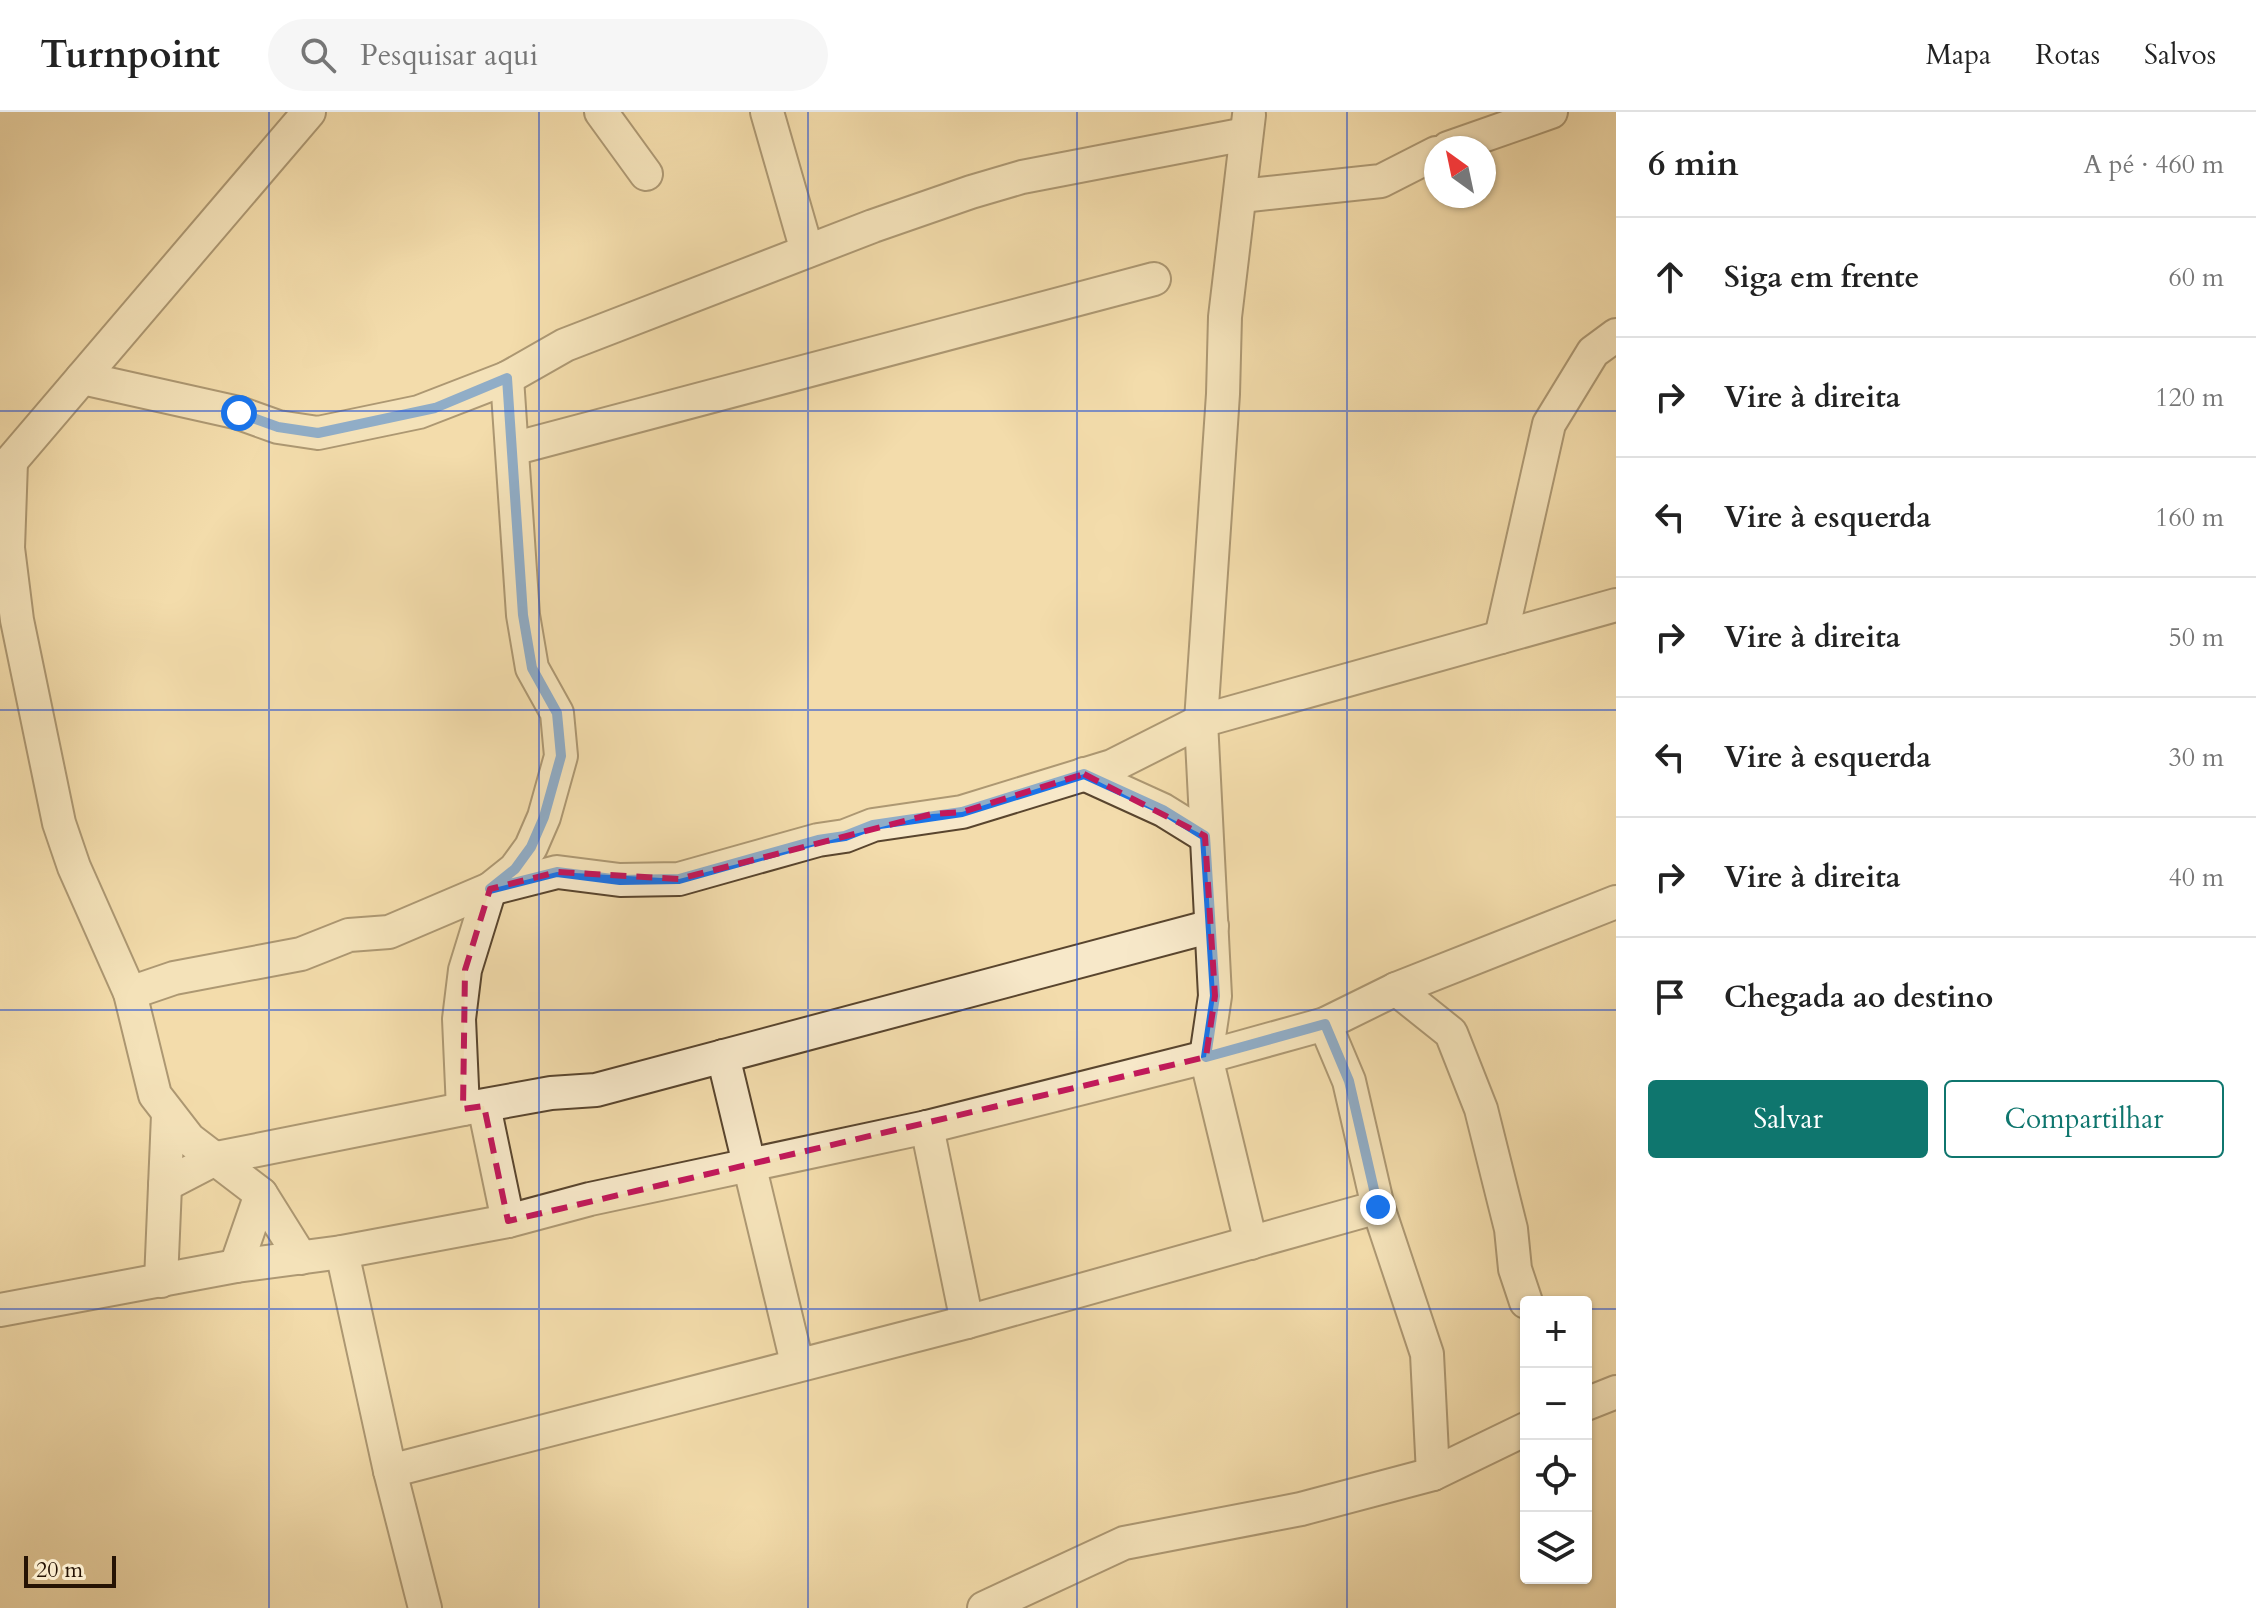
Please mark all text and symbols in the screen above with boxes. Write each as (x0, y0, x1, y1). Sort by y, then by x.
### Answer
search box (268, 19, 828, 91)
text: Turnpoint (40, 29, 220, 81)
icon: search (296, 33, 340, 77)
text: Pesquisar aqui (360, 35, 538, 76)
text: Mapa (1926, 36, 1991, 74)
text: Rotas (2035, 36, 2100, 74)
text: Salvos (2144, 36, 2216, 74)
north arrow (1424, 136, 1496, 208)
text: 6 min (1648, 141, 1739, 187)
text: A pé · 460 m (2083, 147, 2224, 182)
icon: ahead (1648, 255, 1692, 299)
text: Siga em frente (1724, 257, 1919, 298)
text: 60 m (2168, 260, 2224, 295)
icon: right (1648, 375, 1692, 419)
text: Vire à direita (1724, 377, 1901, 418)
text: 120 m (2155, 380, 2224, 415)
route start (221, 395, 257, 431)
icon: left (1648, 495, 1692, 539)
text: Vire à esquerda (1724, 497, 1931, 538)
text: 160 m (2155, 500, 2224, 535)
icon: right (1648, 615, 1692, 659)
text: Vire à direita (1724, 617, 1901, 658)
text: 50 m (2168, 620, 2224, 655)
icon: left (1648, 735, 1692, 779)
text: Vire à esquerda (1724, 737, 1931, 778)
text: 30 m (2168, 740, 2224, 775)
icon: right (1648, 855, 1692, 899)
text: Vire à direita (1724, 857, 1901, 898)
text: 40 m (2168, 860, 2224, 895)
icon: arrive (1648, 975, 1692, 1019)
text: Chegada ao destino (1724, 977, 1993, 1018)
button: Salvar (1648, 1080, 1928, 1158)
button: Compartilhar (1944, 1080, 2224, 1158)
route end (1360, 1189, 1396, 1225)
map controls (1520, 1296, 1592, 1584)
button: + (1520, 1296, 1592, 1368)
button: − (1520, 1368, 1592, 1440)
button: locate (1520, 1440, 1592, 1512)
button: layers (1520, 1512, 1592, 1584)
scale bar (24, 1552, 116, 1588)
text: 20 m (36, 1555, 83, 1585)

